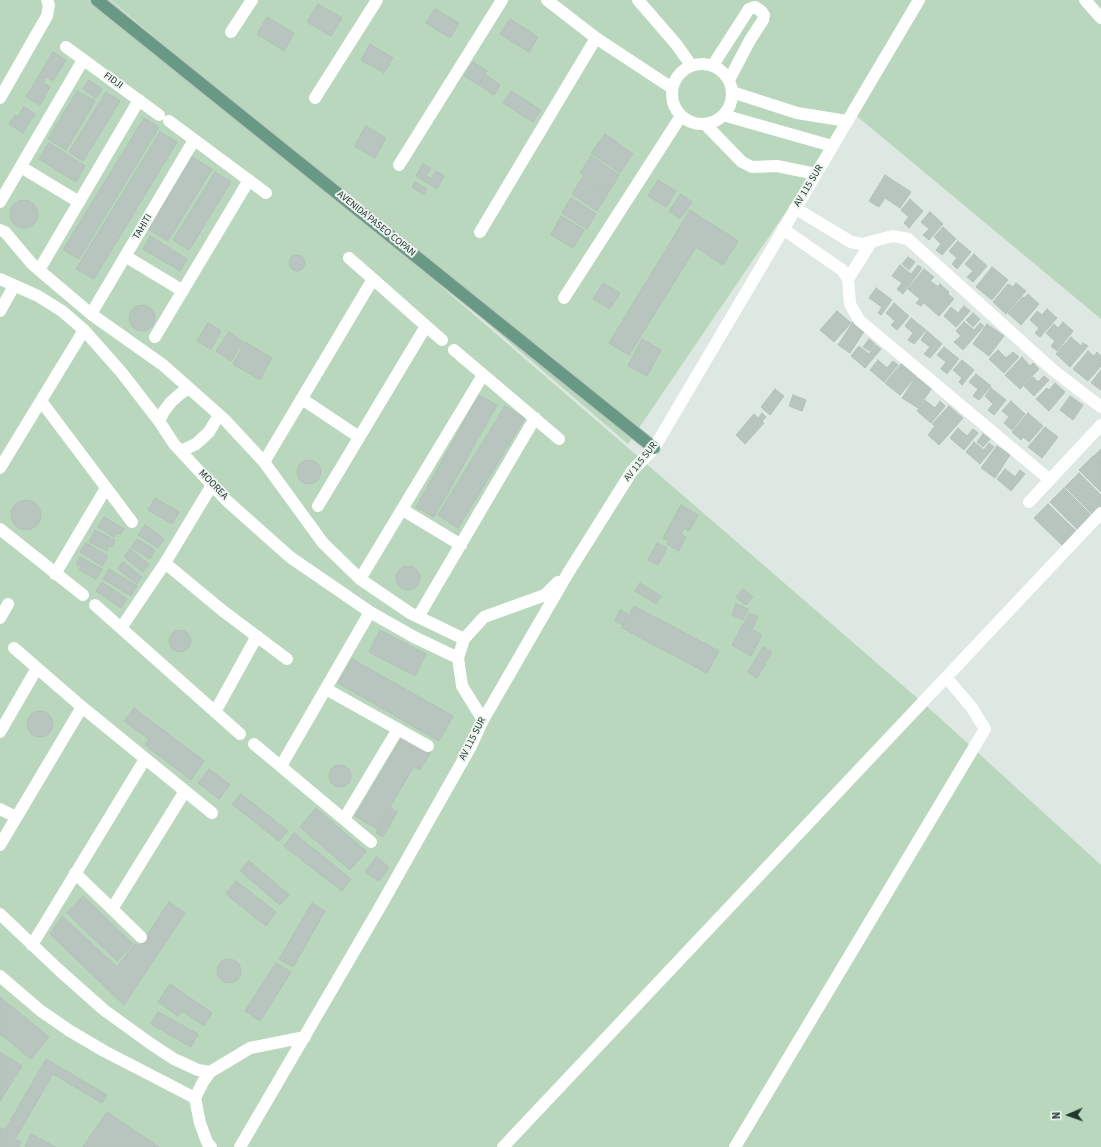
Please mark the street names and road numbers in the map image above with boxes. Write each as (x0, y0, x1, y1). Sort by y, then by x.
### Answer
street label: FIDJI (101, 70, 125, 92)
street label: AV 115 SUR (792, 163, 826, 209)
street label: AVENIDA PASEO COPAN (334, 189, 418, 259)
street label: TAHITI (131, 212, 155, 242)
street label: AV 115 SUR (622, 440, 660, 484)
street label: MOOREA (196, 468, 230, 502)
street label: AV 115 SUR (457, 715, 489, 763)

